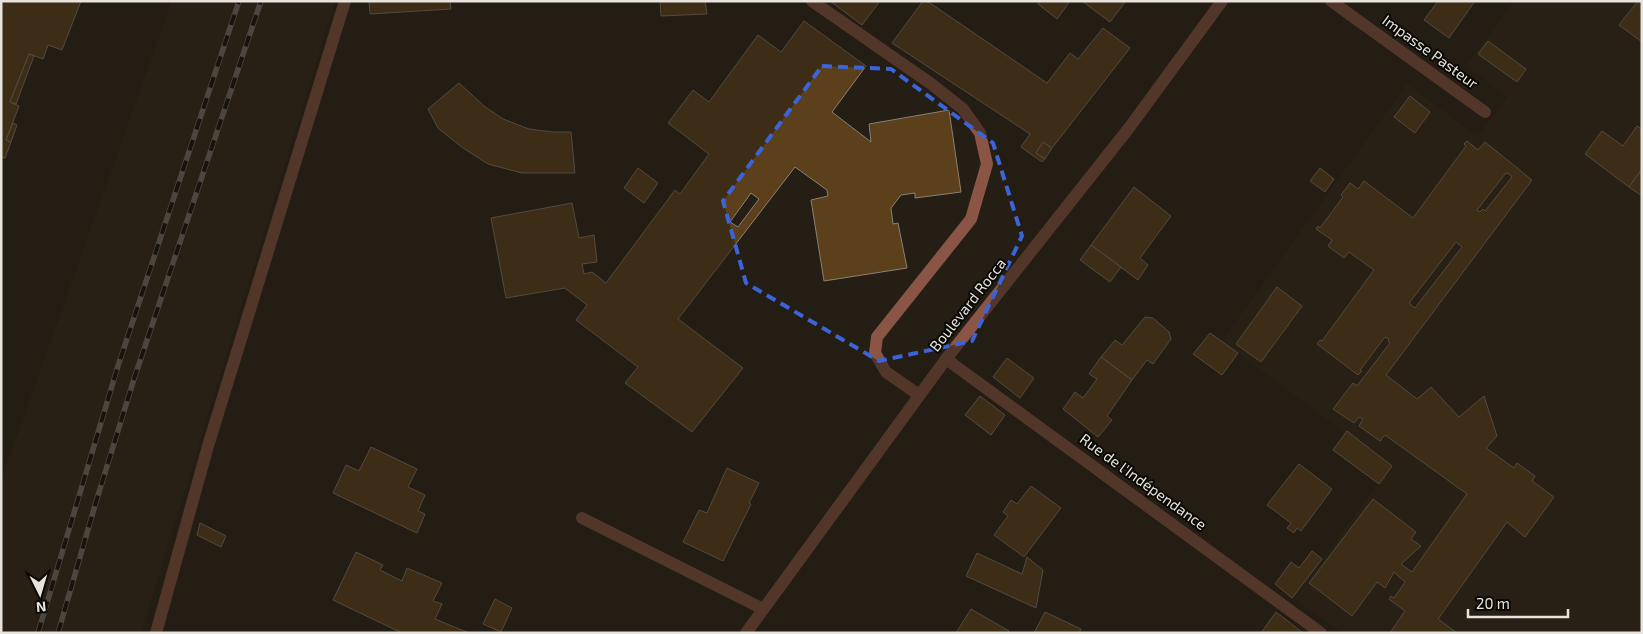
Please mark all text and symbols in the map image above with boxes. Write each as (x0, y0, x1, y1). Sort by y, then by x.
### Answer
street label: Impasse Pasteur (1379, 11, 1482, 92)
street label: Boulevard Rocca (925, 254, 1009, 355)
street label: Rue de l'Indépendance (1077, 429, 1210, 533)
north arrow (15, 569, 65, 619)
scale bar (1468, 586, 1568, 618)
text: 20 m (1476, 594, 1510, 612)
text: N (35, 599, 47, 616)

